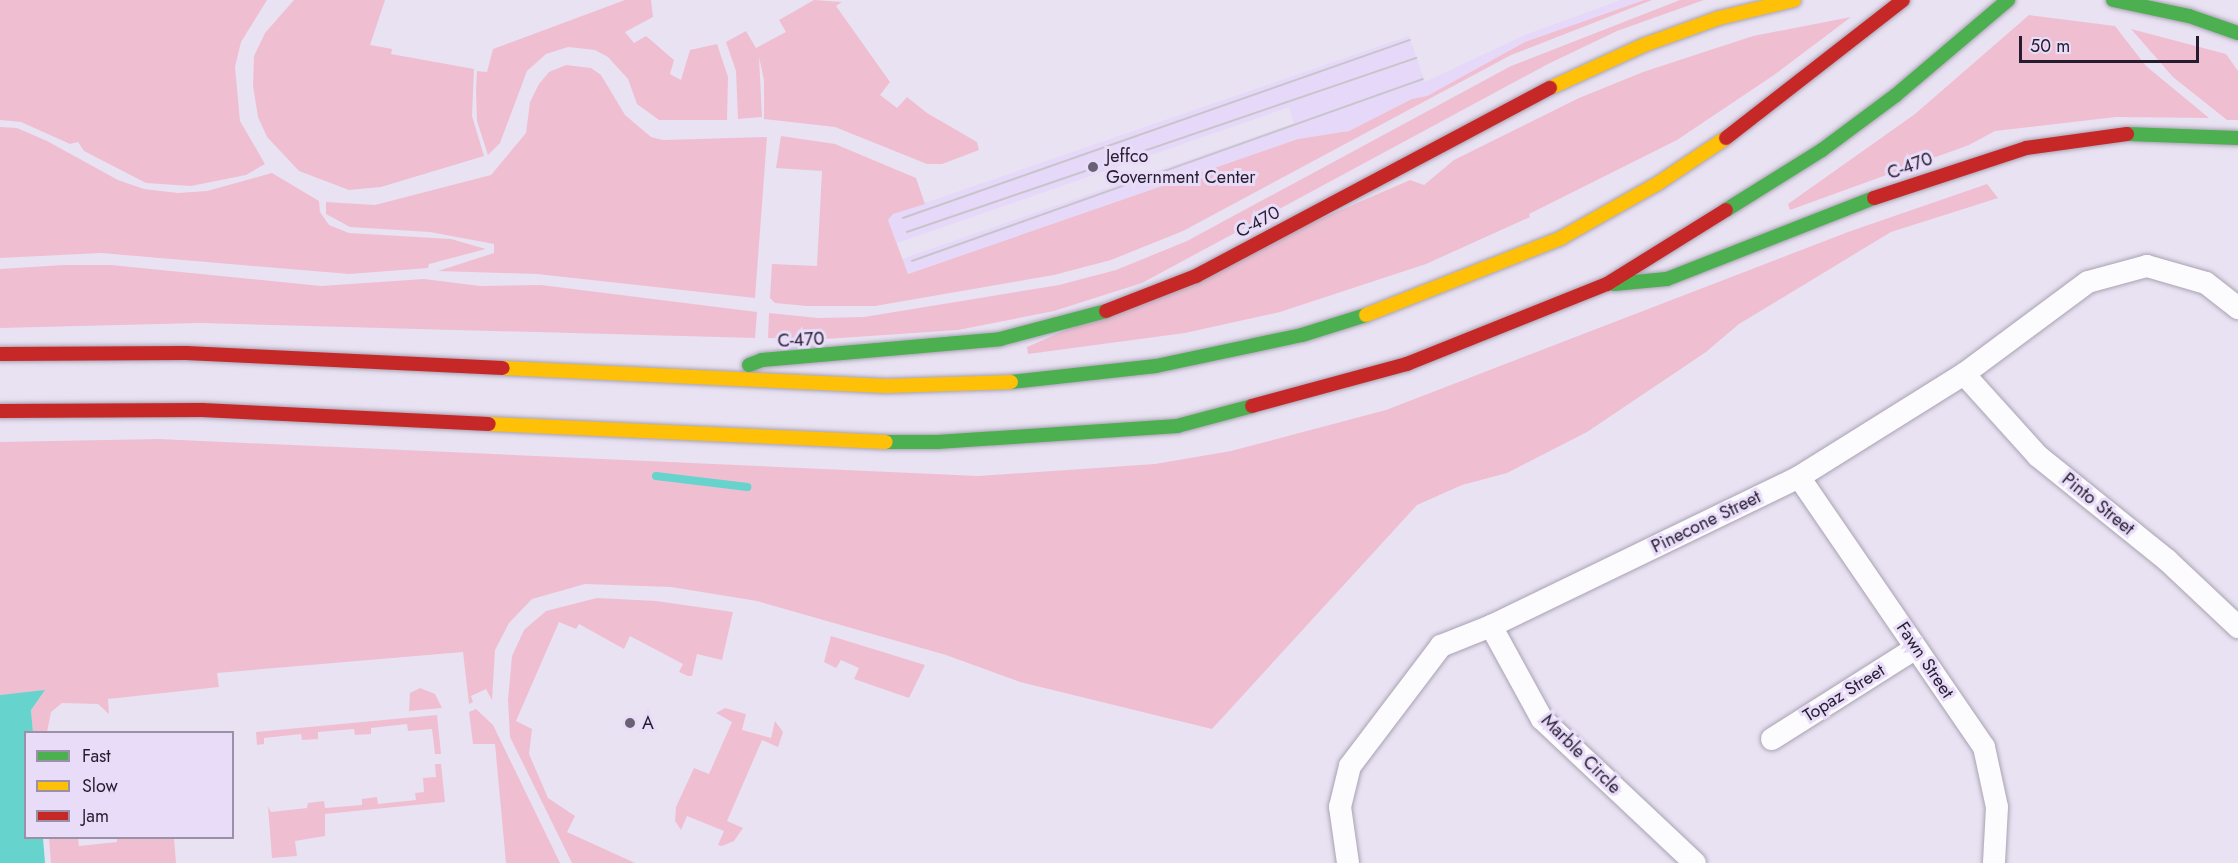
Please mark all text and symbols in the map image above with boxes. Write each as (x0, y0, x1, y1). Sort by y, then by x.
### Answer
scale bar (2022, 24, 2202, 62)
text: 50 m (2030, 33, 2070, 59)
place label: Jeffco Government Center (1106, 146, 1255, 188)
street label: C-470 (1884, 148, 1936, 184)
marker: Jeffco Government Center (1084, 158, 1102, 176)
street label: C-470 (1232, 201, 1284, 243)
street label: C-470 (777, 328, 825, 352)
street label: Pinto Street (2058, 468, 2138, 540)
street label: Pinecone Street (1648, 486, 1764, 558)
street label: Fawn Street (1892, 618, 1958, 702)
street label: Topaz Street (1799, 659, 1889, 727)
street label: Marble Circle (1537, 710, 1625, 798)
place label: A (642, 712, 654, 734)
marker: A (623, 716, 637, 730)
legend (24, 731, 234, 839)
text: Fast (82, 743, 111, 769)
text: Slow (82, 773, 118, 799)
text: Jam (82, 803, 109, 829)

